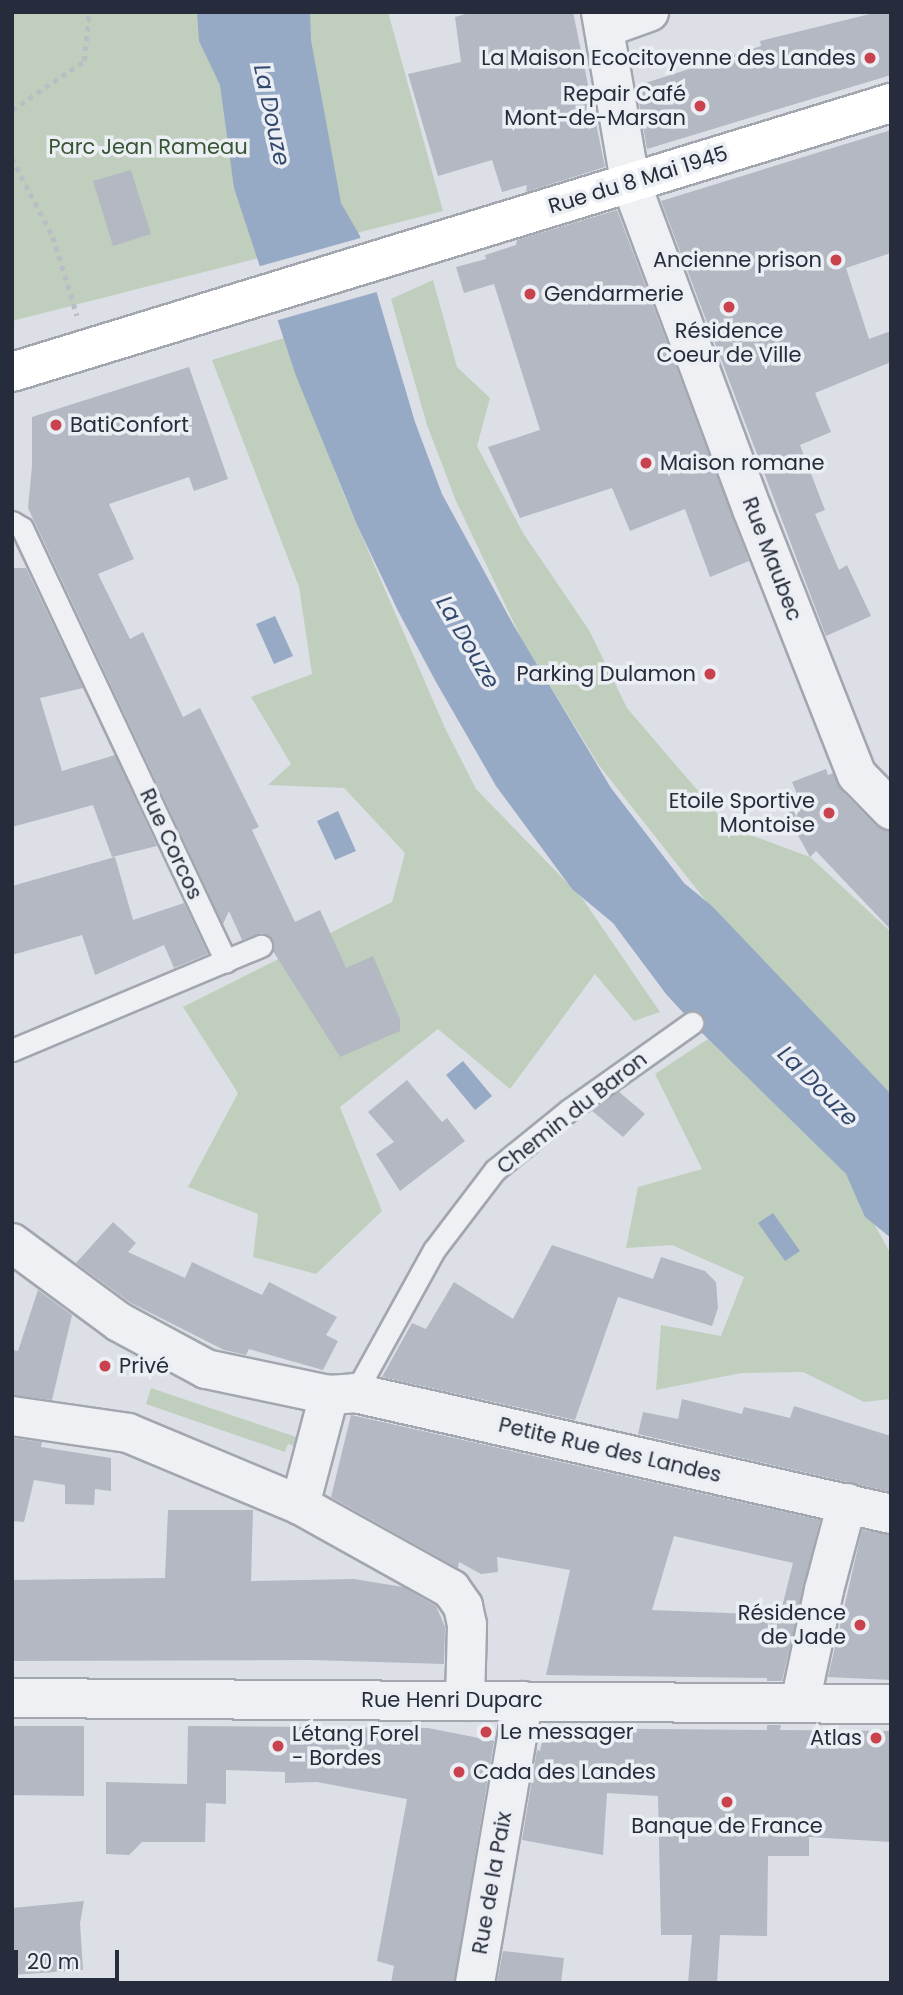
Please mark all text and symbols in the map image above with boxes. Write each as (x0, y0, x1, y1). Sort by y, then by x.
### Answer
place label: La Maison Ecocitoyenne des Landes (481, 45, 856, 71)
marker: La Maison Ecocitoyenne des Landes (862, 50, 878, 66)
water label: La Douze (248, 62, 296, 168)
place label: Repair Café Mont-de-Marsan (504, 81, 686, 131)
marker: Repair Café Mont-de-Marsan (692, 98, 708, 114)
park label: Parc Jean Rameau (48, 134, 248, 160)
street label: Rue du 8 Mai 1945 (545, 141, 731, 219)
place label: Ancienne prison (653, 247, 822, 273)
marker: Ancienne prison (828, 252, 844, 268)
place label: Gendarmerie (544, 281, 684, 307)
marker: Gendarmerie (522, 286, 538, 302)
marker: Résidence Coeur de Ville (721, 299, 737, 315)
place label: Résidence Coeur de Ville (656, 318, 802, 368)
place label: BatiConfort (70, 412, 189, 438)
marker: BatiConfort (48, 417, 64, 433)
place label: Maison romane (660, 450, 824, 476)
marker: Maison romane (638, 455, 654, 471)
street label: Rue Maubec (737, 494, 807, 624)
water label: La Douze (430, 591, 506, 693)
place label: Parking Dulamon (516, 661, 696, 687)
marker: Parking Dulamon (702, 666, 718, 682)
street label: Rue Corcos (134, 785, 208, 903)
place label: Etoile Sportive Montoise (669, 788, 815, 838)
marker: Etoile Sportive Montoise (821, 805, 837, 821)
water label: La Douze (772, 1040, 864, 1132)
street label: Chemin du Baron (492, 1047, 652, 1179)
place label: Privé (119, 1353, 169, 1379)
marker: Privé (97, 1358, 113, 1374)
street label: Petite Rue des Landes (496, 1412, 724, 1488)
place label: Résidence de Jade (738, 1600, 846, 1650)
marker: Résidence de Jade (852, 1617, 868, 1633)
street label: Rue Henri Duparc (361, 1687, 543, 1713)
place label: Le messager (500, 1719, 634, 1745)
place label: Létang Forel - Bordes (292, 1721, 419, 1771)
marker: Le messager (478, 1724, 494, 1740)
place label: Atlas (810, 1725, 862, 1751)
marker: Atlas (868, 1730, 884, 1746)
marker: Létang Forel - Bordes (270, 1738, 286, 1754)
place label: Cada des Landes (473, 1759, 656, 1785)
marker: Cada des Landes (451, 1764, 467, 1780)
marker: Banque de France (719, 1794, 735, 1810)
street label: Rue de la Paix (467, 1810, 517, 1956)
place label: Banque de France (631, 1813, 823, 1839)
scale bar (18, 1936, 122, 1980)
text: 20 m (27, 1947, 80, 1976)

